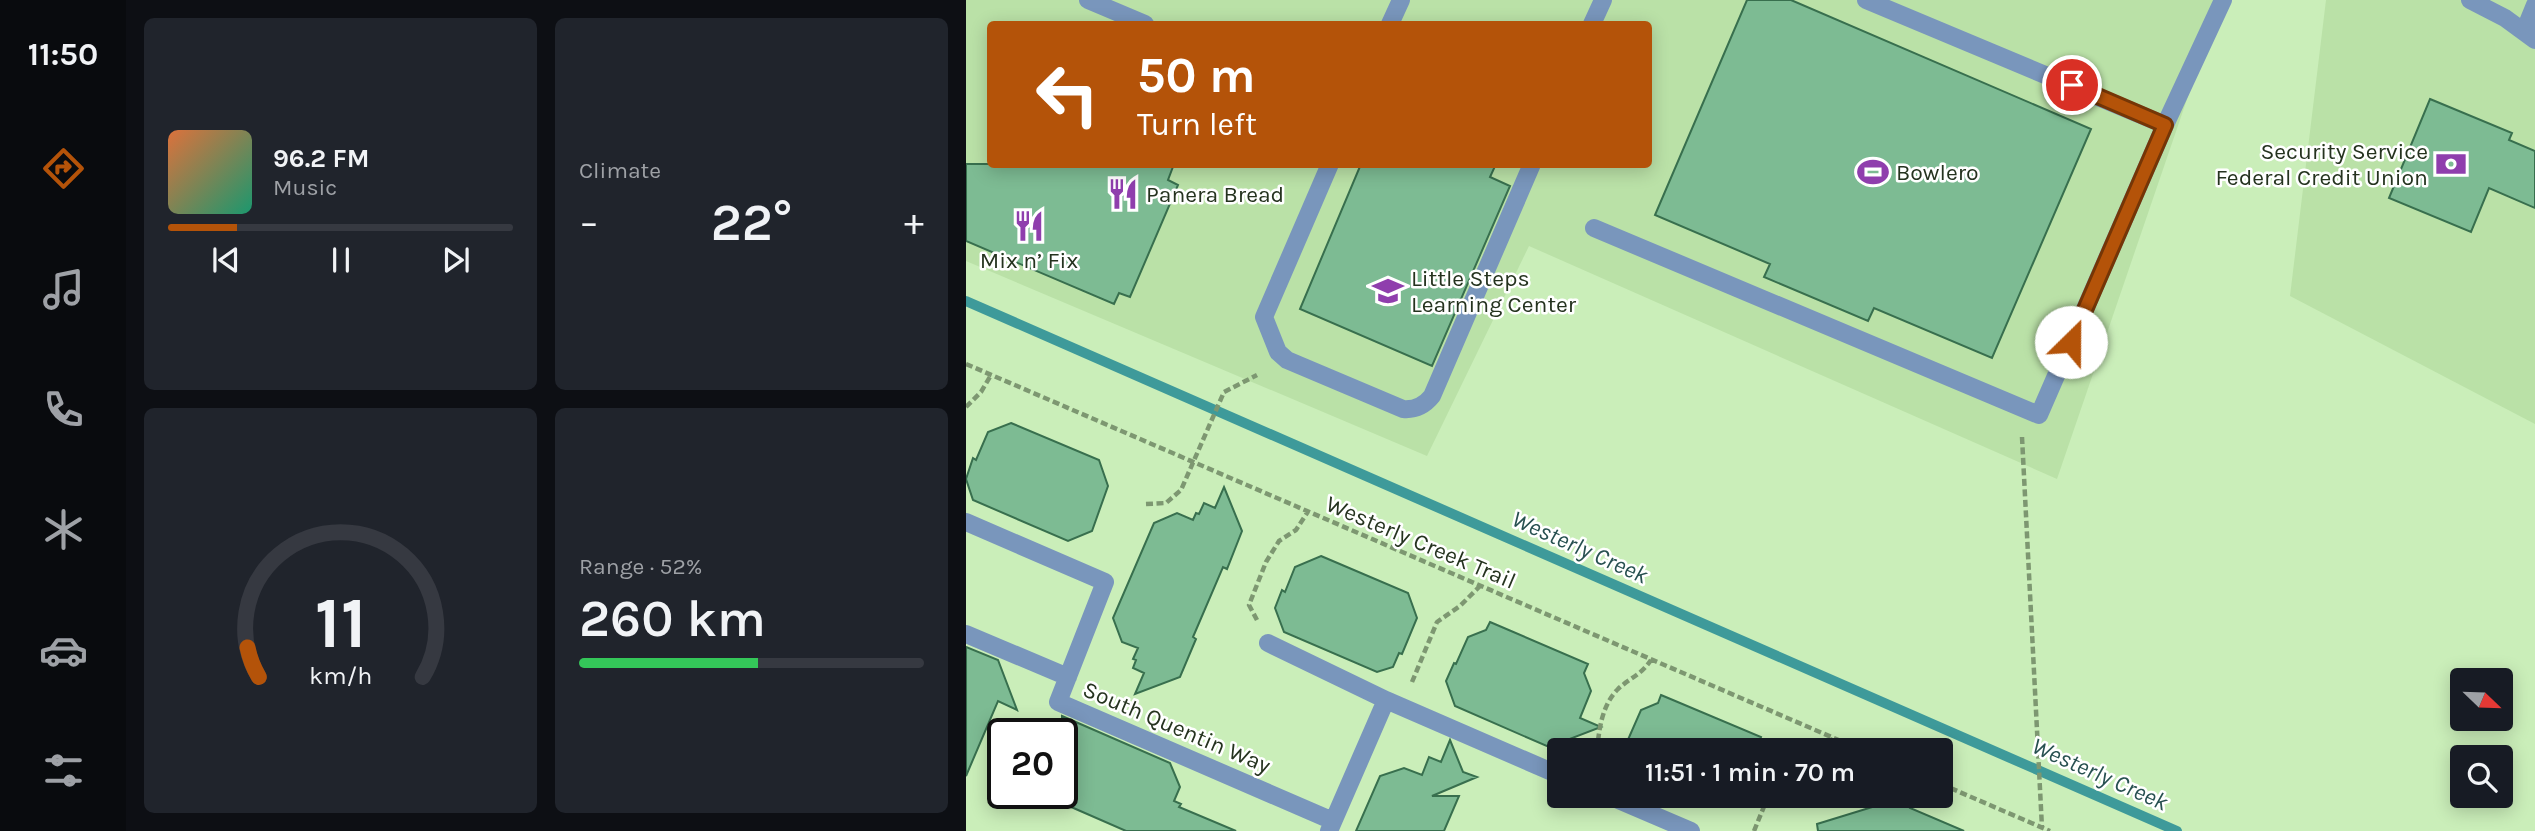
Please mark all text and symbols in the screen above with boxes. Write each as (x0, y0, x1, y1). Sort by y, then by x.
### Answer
text: 11:50 (28, 36, 98, 73)
text: 50 m (1137, 47, 1255, 104)
icon: left (1022, 49, 1113, 140)
pin (2042, 55, 2102, 115)
icon: arrive (2053, 66, 2091, 104)
text: Turn left (1137, 106, 1257, 143)
place label: Security Service Federal Credit Union (2215, 138, 2428, 191)
text: 96.2 FM (273, 143, 370, 174)
icon: directions (39, 144, 88, 193)
bank icon: Security Service Federal Credit Union (2434, 147, 2468, 181)
sports icon: Bowlero (1856, 155, 1890, 189)
text: Climate (579, 157, 661, 184)
place label: Bowlero (1896, 159, 1979, 186)
text: Music (273, 174, 337, 201)
restaurant icon: Panera Bread (1106, 177, 1140, 211)
place label: Panera Bread (1146, 181, 1284, 208)
text: 22° (711, 192, 792, 253)
text: − (579, 200, 599, 245)
text: + (904, 200, 924, 245)
restaurant icon: Mix n’ Fix (1012, 209, 1046, 243)
icon: previous (207, 241, 245, 279)
icon: pause (322, 241, 360, 279)
icon: next (437, 241, 475, 279)
place label: Mix n’ Fix (980, 247, 1078, 274)
icon: music (39, 265, 88, 314)
place label: Little Steps Learning Center (1411, 265, 1577, 318)
school or university icon: Little Steps Learning Center (1371, 274, 1405, 308)
position arrow (2034, 305, 2108, 379)
icon: phone (39, 385, 88, 434)
street label: Westerly Creek Trail (1322, 490, 1520, 595)
icon: climate (39, 505, 88, 554)
water label: Westerly Creek (1508, 505, 1653, 590)
text: Range · 52% (579, 553, 702, 580)
text: 11 (315, 580, 366, 665)
text: 260 km (579, 588, 766, 649)
icon: car (39, 626, 88, 675)
text: km/h (309, 660, 372, 689)
north arrow (2450, 668, 2513, 732)
map controls (2450, 668, 2513, 808)
street label: South Quentin Way (1079, 676, 1275, 779)
speed limit sign: 20 (987, 718, 1078, 809)
water label: Westerly Creek (2028, 732, 2173, 817)
button: search (2450, 745, 2513, 808)
icon: filters (39, 746, 88, 795)
text: 11:51 · 1 min · 70 m (1645, 757, 1855, 788)

